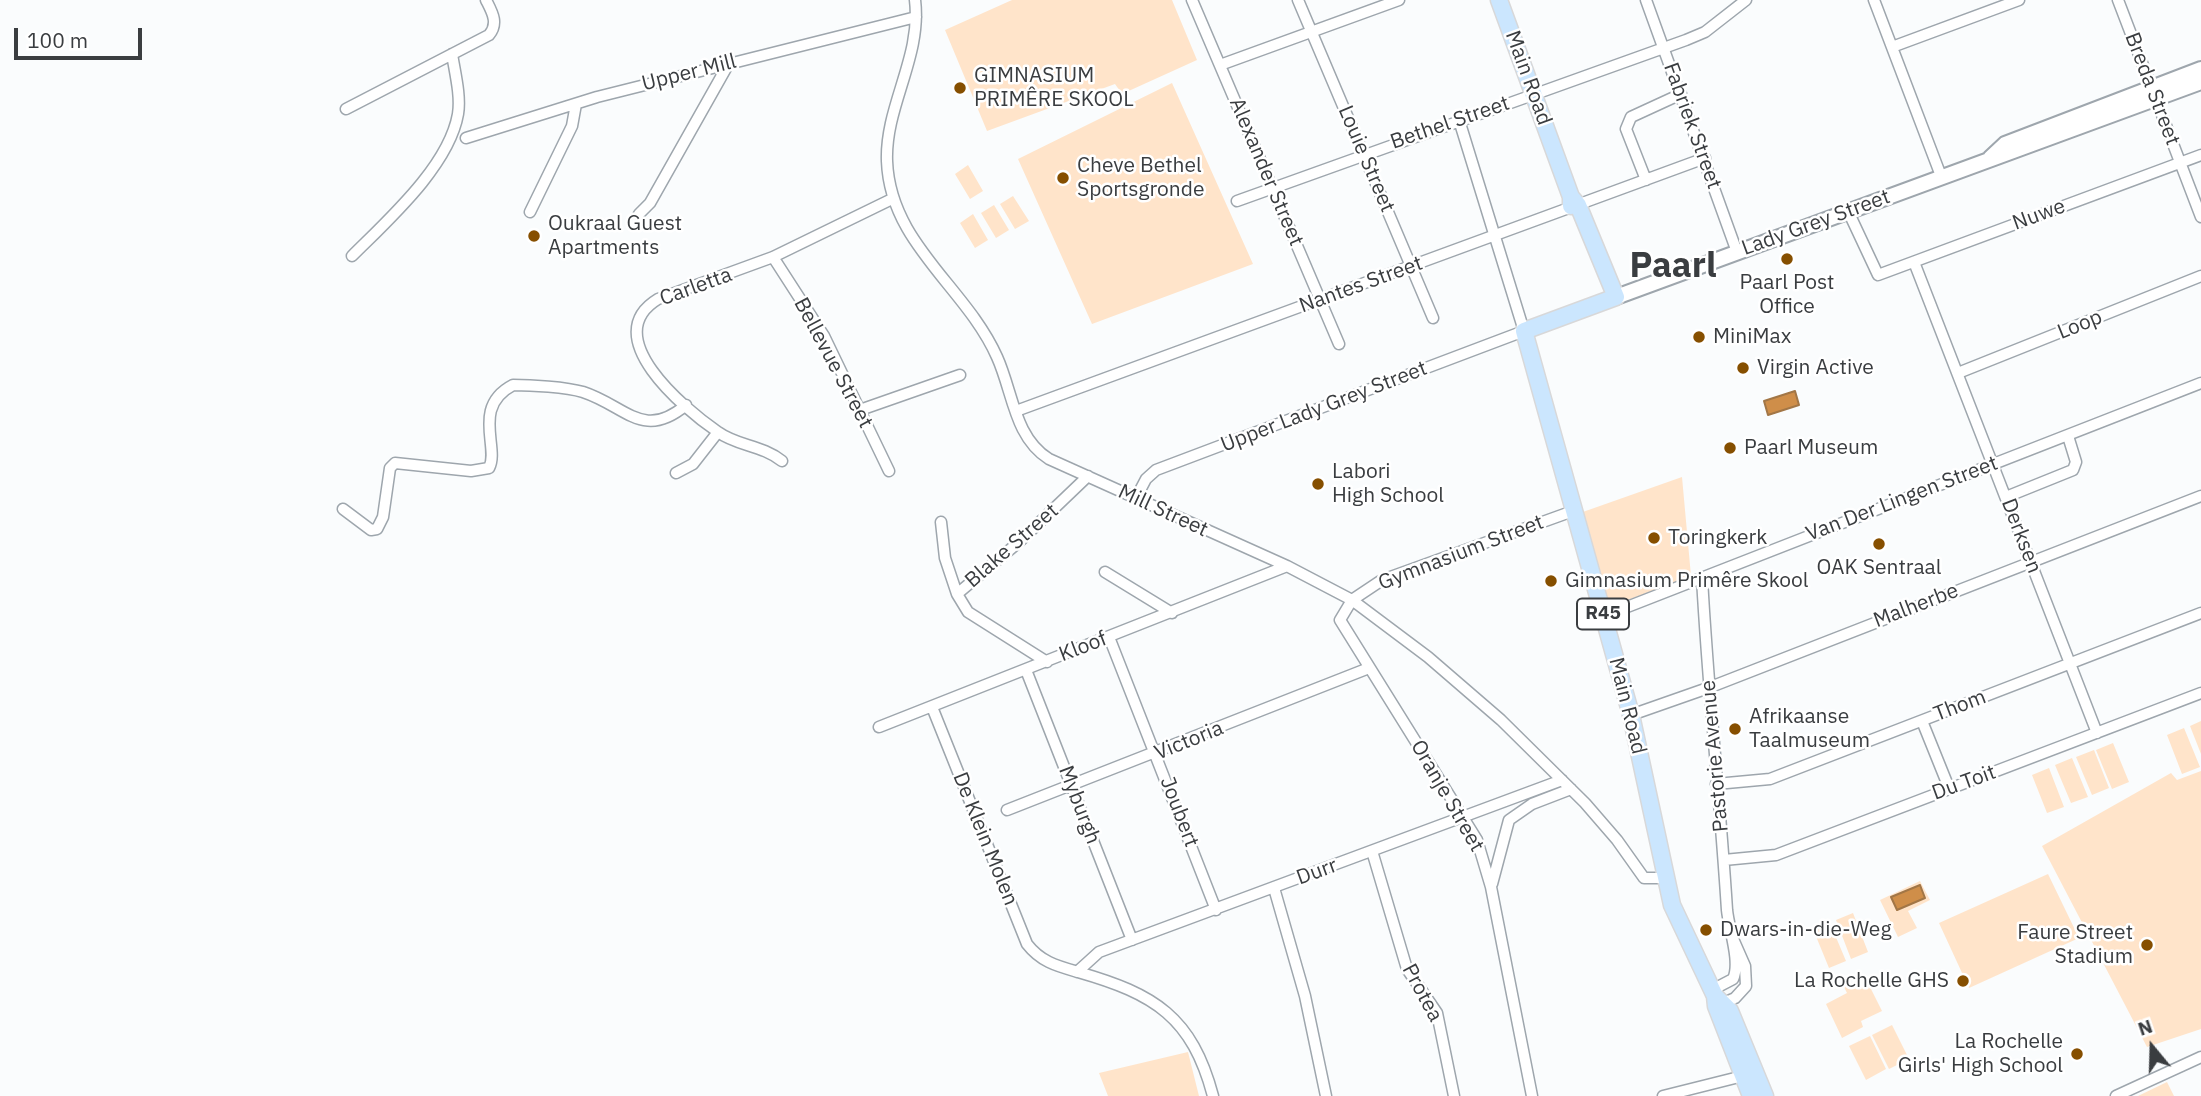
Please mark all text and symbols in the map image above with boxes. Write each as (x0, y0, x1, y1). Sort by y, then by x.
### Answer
scale bar (18, 14, 145, 58)
text: 100 m (27, 26, 88, 54)
street label: Main Road (1499, 27, 1557, 129)
street label: Breda Street (2119, 29, 2185, 149)
street label: Upper Mill (639, 49, 739, 97)
street label: Fabriek Street (1658, 59, 1726, 193)
place label: GIMNASIUM PRIMÊRE SKOOL (974, 63, 1134, 113)
marker: GIMNASIUM PRIMÊRE SKOOL (952, 80, 968, 96)
street label: Bethel Street (1387, 91, 1513, 155)
street label: Alexander Street (1223, 94, 1309, 250)
street label: Louie Street (1332, 102, 1400, 216)
place label: Cheve Bethel Sportsgronde (1077, 153, 1204, 203)
marker: Cheve Bethel Sportsgronde (1055, 170, 1071, 186)
street label: Lady Grey Street (1738, 184, 1894, 262)
street label: Nuwe (2009, 194, 2069, 236)
place label: Oukraal Guest Apartments (548, 211, 682, 261)
marker: Oukraal Guest Apartments (526, 228, 542, 244)
district label: Paarl (1629, 246, 1717, 288)
street label: Nantes Street (1296, 251, 1426, 319)
marker: Paarl Post Office (1779, 251, 1795, 267)
street label: Carletta (656, 262, 736, 312)
place label: Paarl Post Office (1740, 270, 1834, 320)
street label: Bellevue Street (788, 293, 878, 433)
street label: Loop (2054, 305, 2106, 345)
place label: MiniMax (1713, 324, 1791, 350)
marker: MiniMax (1691, 329, 1707, 345)
place label: Virgin Active (1757, 355, 1874, 381)
street label: Upper Lady Grey Street (1217, 356, 1431, 458)
marker: Virgin Active (1735, 360, 1751, 376)
place label: Paarl Museum (1744, 435, 1878, 461)
marker: Paarl Museum (1722, 440, 1738, 456)
street label: Van Der Lingen Street (1803, 451, 2001, 547)
place label: Labori High School (1332, 459, 1444, 509)
marker: Labori High School (1310, 476, 1326, 492)
street label: Mill Street (1114, 479, 1212, 543)
street label: Derksen (1995, 495, 2047, 577)
street label: Blake Street (960, 499, 1064, 593)
street label: Gymnasium Street (1375, 510, 1547, 596)
place label: Toringkerk (1668, 525, 1767, 551)
marker: Toringkerk (1646, 530, 1662, 546)
marker: OAK Sentraal (1871, 536, 1887, 552)
place label: OAK Sentraal (1816, 555, 1942, 581)
place label: Gimnasium Primêre Skool (1565, 568, 1809, 594)
marker: Gimnasium Primêre Skool (1543, 573, 1559, 589)
street label: Malherbe (1870, 578, 1962, 634)
road number: R45 (1577, 598, 1629, 629)
street label: Kloof (1056, 626, 1110, 668)
street label: Main Road (1603, 655, 1651, 757)
street label: Pastorie Avenue (1696, 679, 1734, 833)
street label: Thom (1930, 685, 1990, 727)
place label: Afrikaanse Taalmuseum (1749, 704, 1870, 754)
street label: Victoria (1151, 716, 1227, 766)
marker: Afrikaanse Taalmuseum (1727, 721, 1743, 737)
street label: Oranje Street (1405, 736, 1489, 856)
street label: Du Toit (1929, 760, 1999, 806)
street label: Myburgh (1053, 762, 1105, 848)
street label: De Klein Molen (947, 769, 1023, 909)
street label: Joubert (1154, 773, 1204, 851)
street label: Durr (1293, 853, 1341, 891)
place label: Dwars-in-die-Weg (1720, 917, 1891, 943)
place label: Faure Street Stadium (2017, 920, 2133, 970)
marker: Dwars-in-die-Weg (1698, 922, 1714, 938)
marker: Faure Street Stadium (2139, 937, 2155, 953)
street label: Protea (1396, 960, 1448, 1026)
place label: La Rochelle GHS (1794, 968, 1949, 994)
marker: La Rochelle GHS (1955, 973, 1971, 989)
north arrow (2117, 1012, 2187, 1082)
text: N (2135, 1014, 2156, 1041)
place label: La Rochelle Girls' High School (1898, 1029, 2063, 1079)
marker: La Rochelle Girls' High School (2069, 1046, 2085, 1062)

